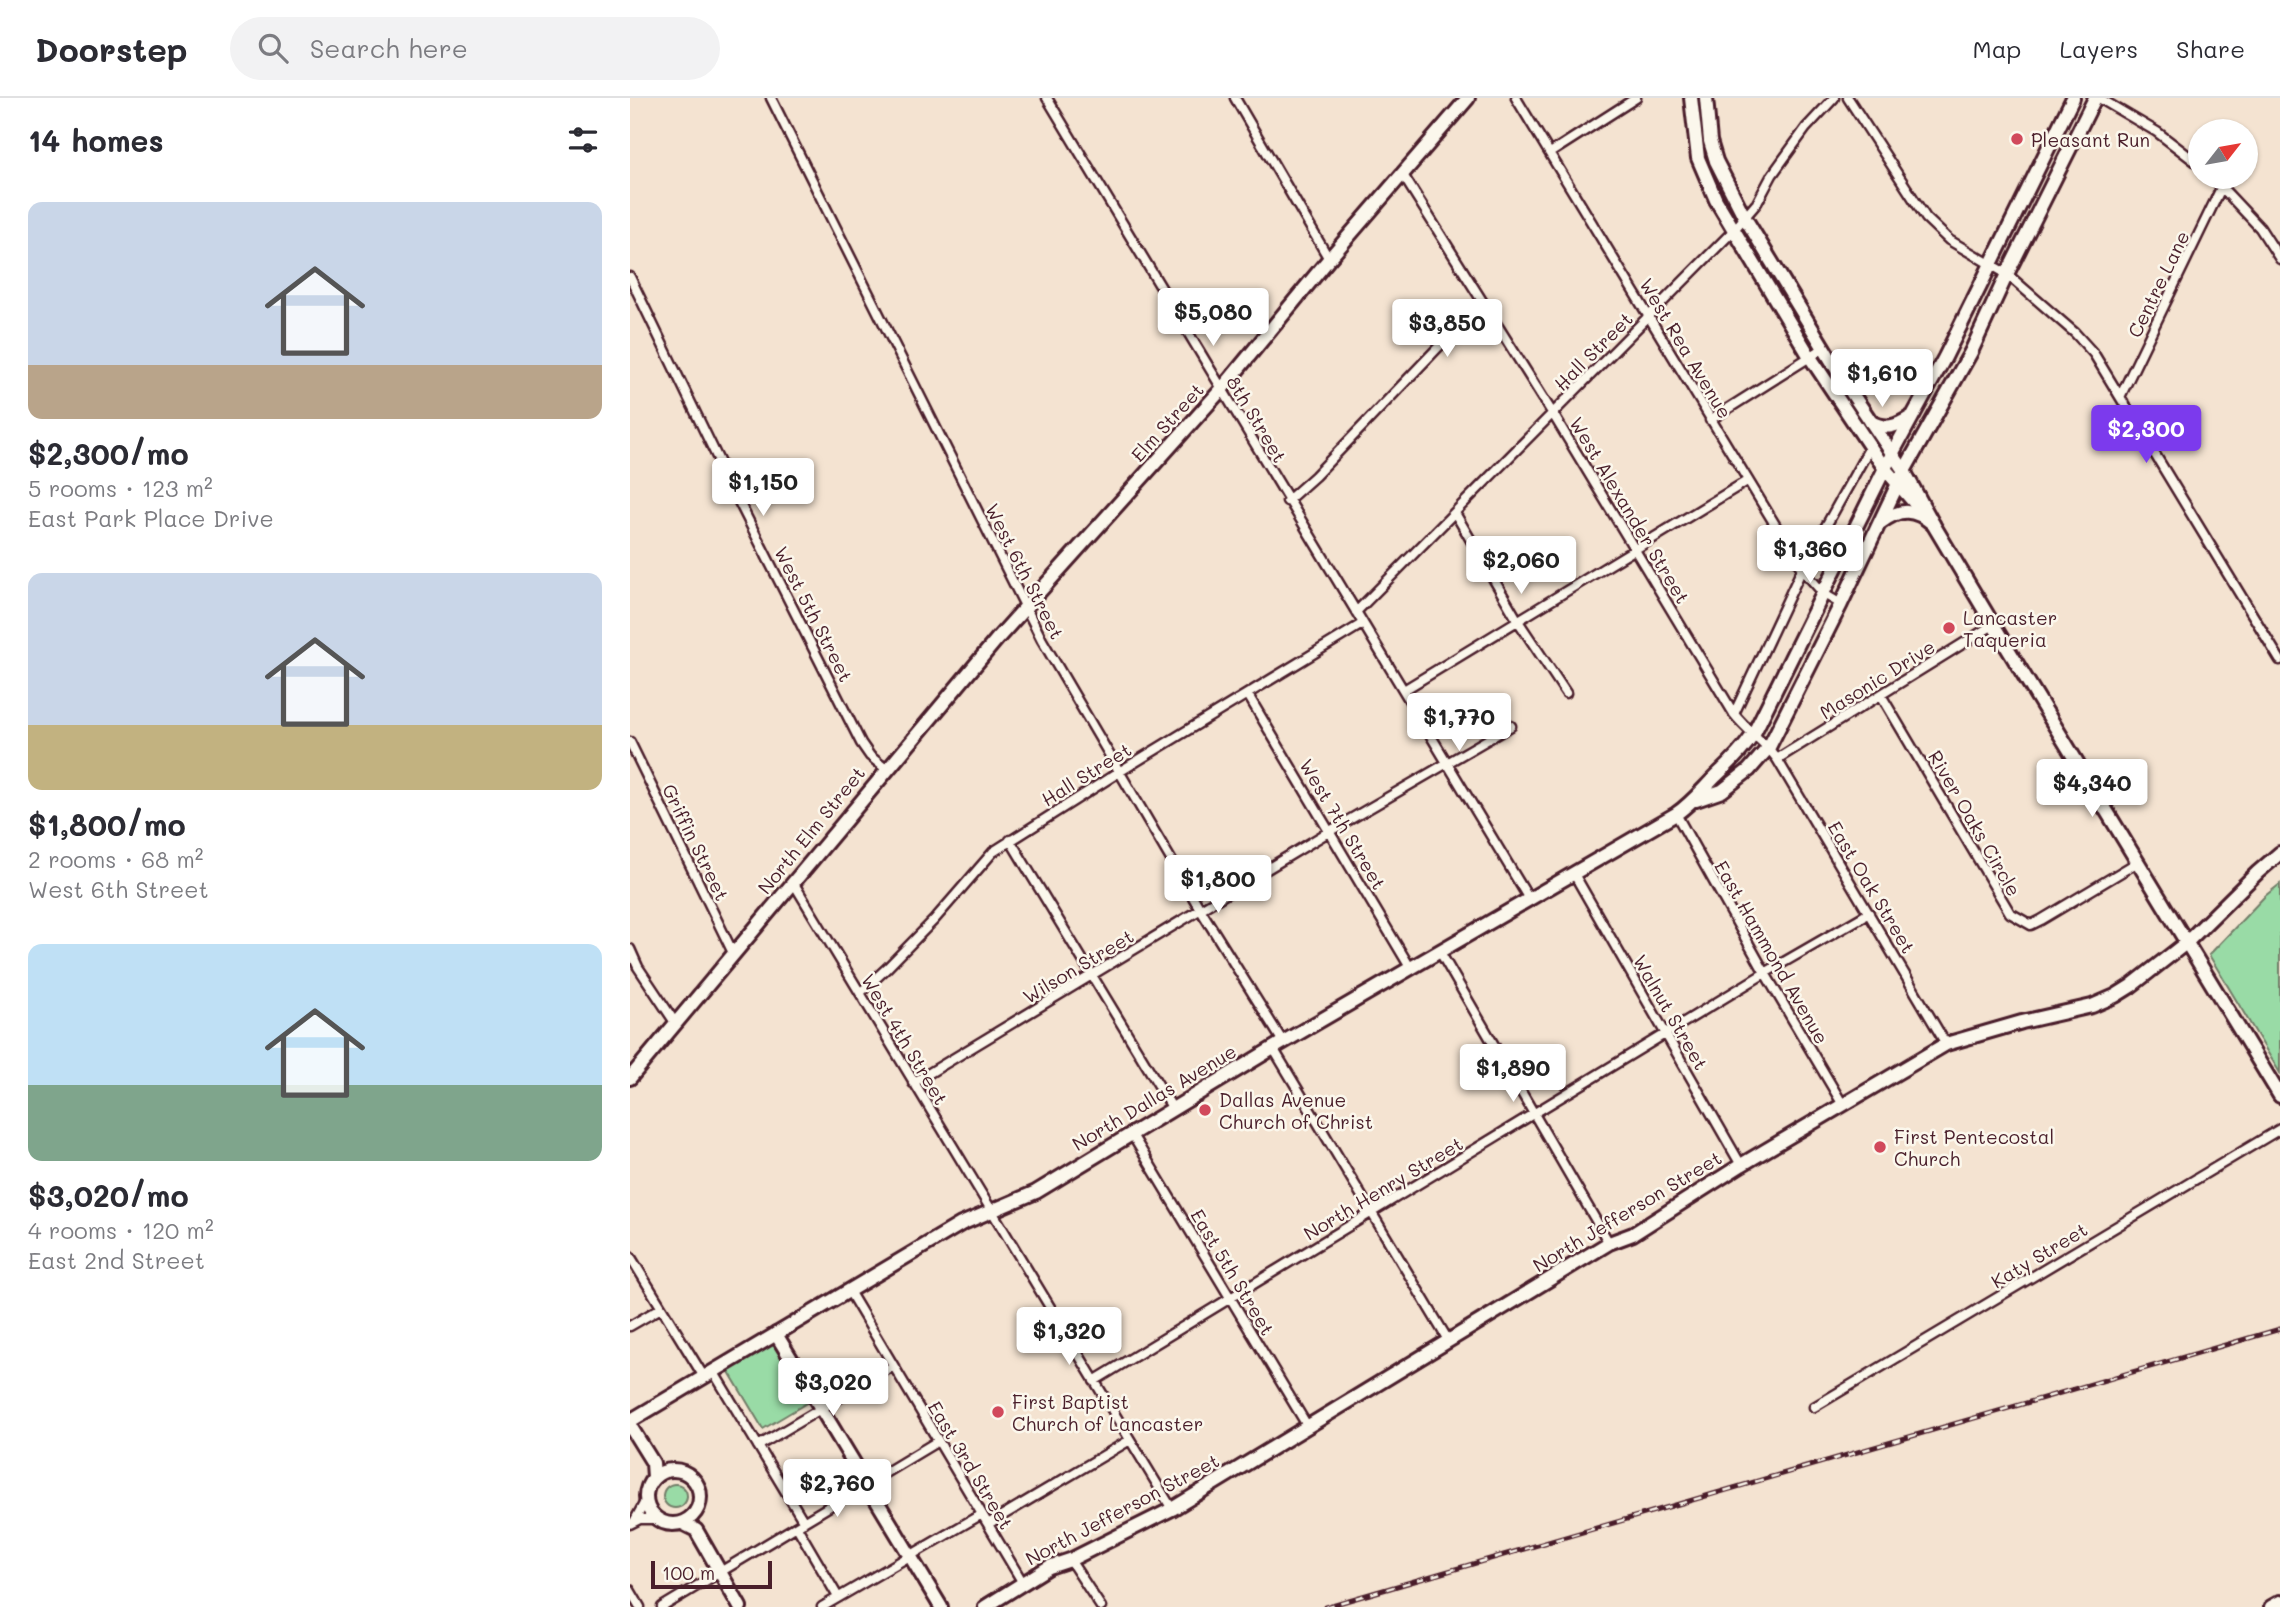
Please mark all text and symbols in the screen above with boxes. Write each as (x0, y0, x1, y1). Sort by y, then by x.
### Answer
search box (230, 17, 720, 80)
text: Doorstep (35, 27, 188, 70)
icon: search (254, 29, 292, 67)
text: Search here (310, 31, 468, 65)
text: Map (1973, 33, 2021, 64)
text: Layers (2059, 33, 2138, 64)
text: Share (2176, 33, 2245, 64)
north arrow (2188, 119, 2258, 189)
map controls (2188, 119, 2258, 189)
text: 14 homes (28, 120, 164, 160)
icon: filters (564, 121, 602, 159)
place label: Pleasant Run (2031, 127, 2150, 152)
marker: Pleasant Run (2009, 131, 2025, 147)
street label: Centre Lane (2121, 227, 2195, 341)
icon: home (252, 248, 378, 374)
street label: West Rea Avenue (1634, 273, 1738, 423)
pin: $5,080 (1156, 288, 1270, 348)
text: $5,080 (1174, 296, 1252, 326)
pin: $3,850 (1390, 300, 1504, 359)
street label: Hall Street (1548, 306, 1638, 396)
text: $3,850 (1408, 307, 1486, 337)
pin: $1,610 (1825, 350, 1939, 409)
text: $1,610 (1847, 357, 1917, 387)
street label: 8th Street (1221, 371, 1293, 467)
street label: Elm Street (1125, 377, 1209, 467)
pin: $2,300 (2089, 406, 2203, 465)
street label: West Alexander Street (1564, 412, 1696, 608)
text: $2,300 (2107, 413, 2185, 443)
text: $2,300/mo (28, 433, 189, 473)
pin: $1,150 (706, 458, 820, 518)
text: $1,150 (728, 466, 798, 496)
text: 5 rooms · 123 m² (28, 473, 213, 503)
street label: West 6th Street (980, 499, 1070, 643)
text: East Park Place Drive (28, 503, 274, 533)
pin: $1,360 (1753, 526, 1867, 585)
text: $1,360 (1773, 533, 1847, 563)
pin: $2,060 (1464, 536, 1578, 596)
street label: West 5th Street (769, 542, 859, 686)
text: $2,060 (1482, 544, 1560, 574)
place label: Lancaster Taqueria (1963, 605, 2057, 652)
icon: home (252, 619, 378, 745)
marker: Lancaster Taqueria (1941, 620, 1957, 636)
street label: Masonic Drive (1815, 634, 1939, 724)
pin: $1,770 (1402, 694, 1516, 753)
text: $1,770 (1423, 701, 1495, 731)
street label: Hall Street (1036, 737, 1136, 811)
street label: River Oaks Circle (1923, 746, 2027, 900)
street label: West 7th Street (1294, 754, 1392, 894)
pin: $4,340 (2035, 760, 2149, 819)
street label: North Elm Street (752, 761, 870, 899)
text: $4,340 (2052, 767, 2132, 797)
street label: Griffin Street (657, 779, 735, 905)
text: $1,800/mo (28, 804, 186, 844)
street label: East Oak Street (1823, 816, 1921, 958)
text: 2 rooms · 68 m² (28, 844, 203, 874)
pin: $1,800 (1161, 856, 1275, 915)
street label: East Hammond Avenue (1709, 856, 1835, 1048)
text: $1,800 (1180, 863, 1256, 893)
text: West 6th Street (28, 874, 209, 904)
street label: Wilson Street (1018, 923, 1138, 1009)
street label: Walnut Street (1628, 950, 1714, 1074)
street label: West 4th Street (856, 969, 954, 1109)
icon: home (252, 990, 378, 1116)
street label: North Dallas Avenue (1067, 1038, 1241, 1156)
pin: $1,890 (1456, 1044, 1570, 1104)
text: $1,890 (1476, 1052, 1550, 1082)
place label: Dallas Avenue Church of Christ (1219, 1087, 1373, 1134)
marker: Dallas Avenue Church of Christ (1197, 1102, 1213, 1118)
place label: First Pentecostal Church (1894, 1124, 2054, 1171)
street label: North Henry Street (1299, 1130, 1467, 1246)
marker: First Pentecostal Church (1872, 1139, 1888, 1155)
street label: North Jefferson Street (1528, 1145, 1726, 1277)
text: $3,020/mo (28, 1175, 189, 1215)
street label: East 5th Street (1185, 1204, 1281, 1340)
text: 4 rooms · 120 m² (28, 1215, 214, 1245)
street label: Katy Street (1986, 1216, 2092, 1294)
text: East 2nd Street (28, 1245, 205, 1275)
pin: $1,320 (1012, 1308, 1126, 1367)
text: $1,320 (1033, 1315, 1105, 1345)
pin: $3,020 (776, 1358, 890, 1418)
text: $3,020 (794, 1366, 872, 1396)
place label: First Baptist Church of Lancaster (1012, 1389, 1203, 1436)
street label: East 3rd Street (923, 1396, 1019, 1534)
marker: First Baptist Church of Lancaster (990, 1404, 1006, 1420)
street label: North Jefferson Street (1021, 1447, 1223, 1571)
pin: $2,760 (780, 1460, 894, 1519)
text: $2,760 (799, 1467, 875, 1497)
scale bar (651, 1558, 772, 1590)
text: 100 m (662, 1560, 715, 1585)

